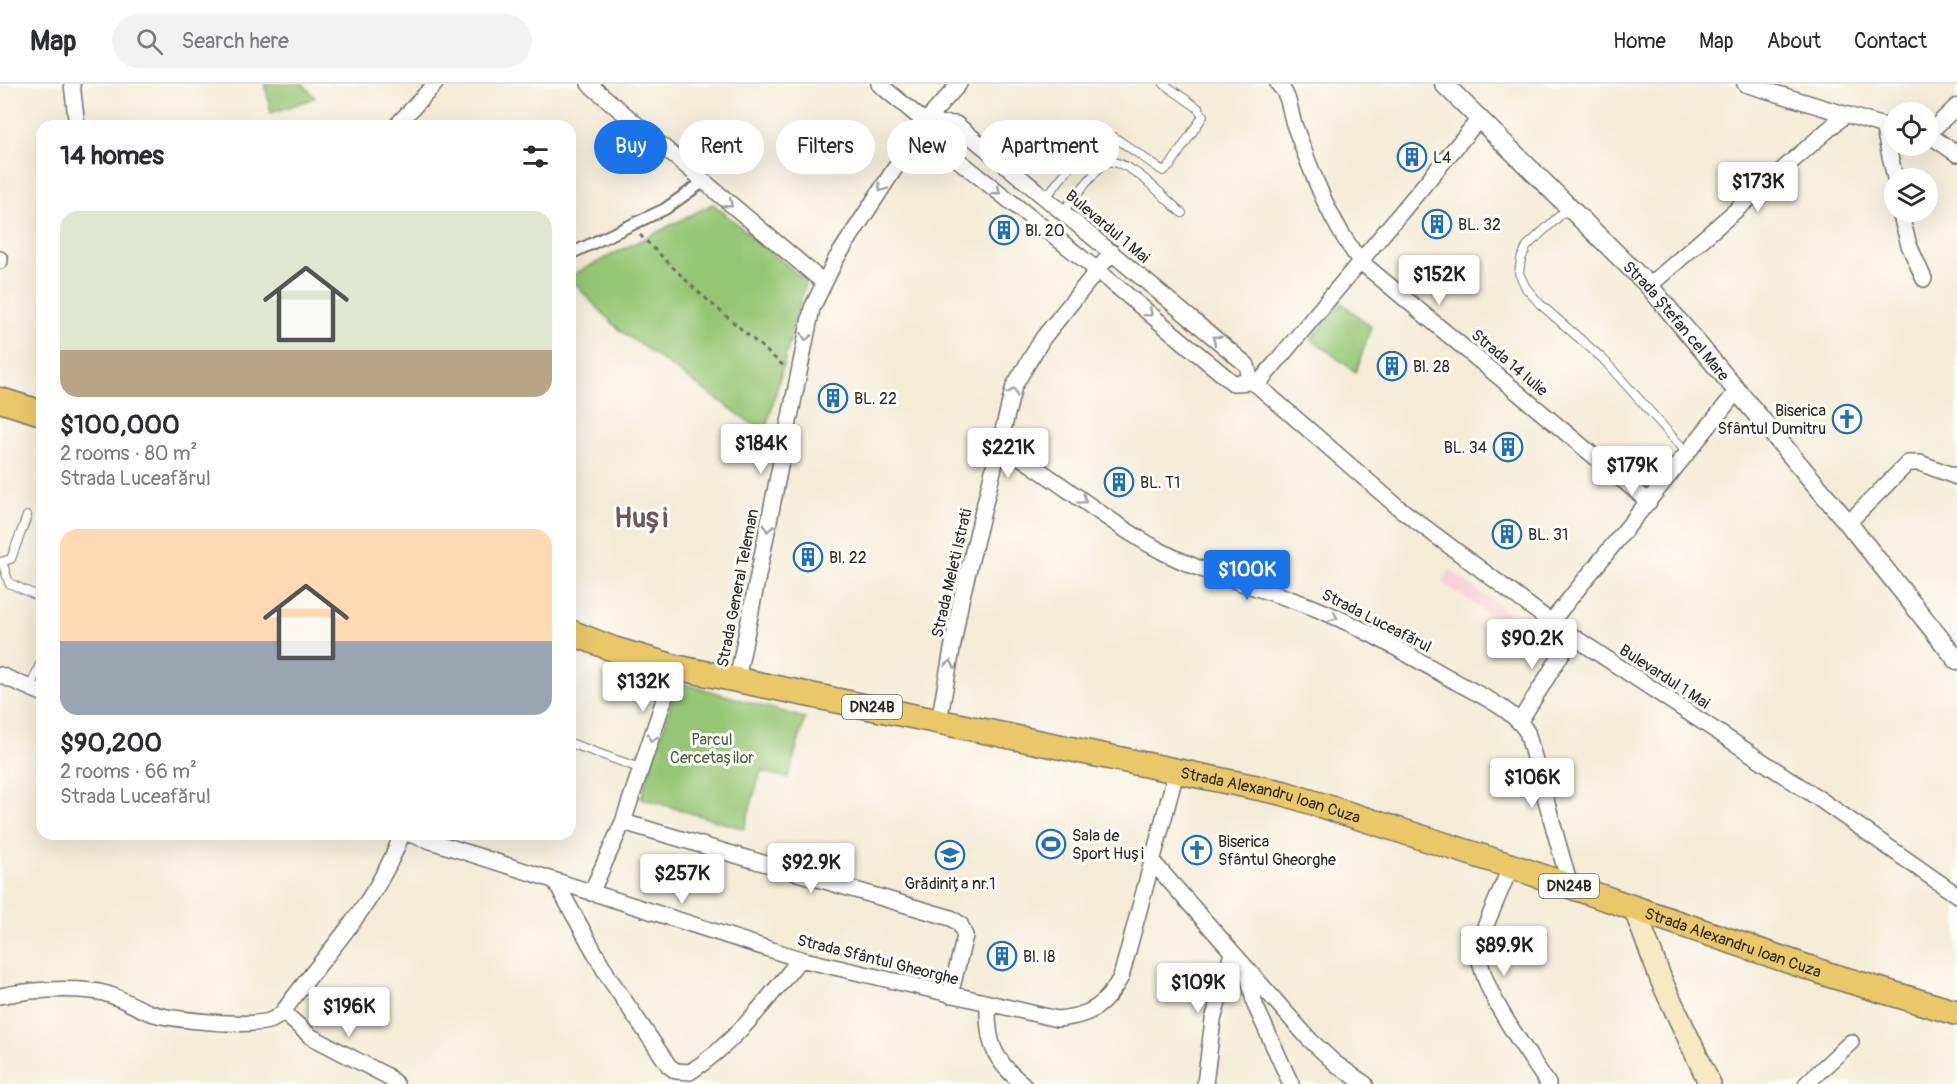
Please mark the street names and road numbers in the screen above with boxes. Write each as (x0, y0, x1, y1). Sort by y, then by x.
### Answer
street label: Bulevardul 1 Mai (1061, 186, 1154, 268)
street label: Strada Ștefan cel Mare (1618, 257, 1733, 385)
street label: Strada 14 Iulie (1467, 325, 1552, 401)
street label: Strada General Teleman (713, 507, 763, 669)
street label: Strada Meleti Istrati (927, 507, 977, 640)
street label: Strada Luceafărul (1318, 585, 1435, 657)
street label: Bulevardul 1 Mai (1616, 640, 1713, 714)
road number: DN24B (842, 695, 902, 719)
street label: Strada Alexandru Ioan Cuza (1179, 763, 1363, 828)
road number: DN24B (1539, 874, 1599, 898)
street label: Strada Alexandru Ioan Cuza (1642, 903, 1824, 982)
street label: Strada Sfântul Gheorghe (795, 930, 961, 990)

